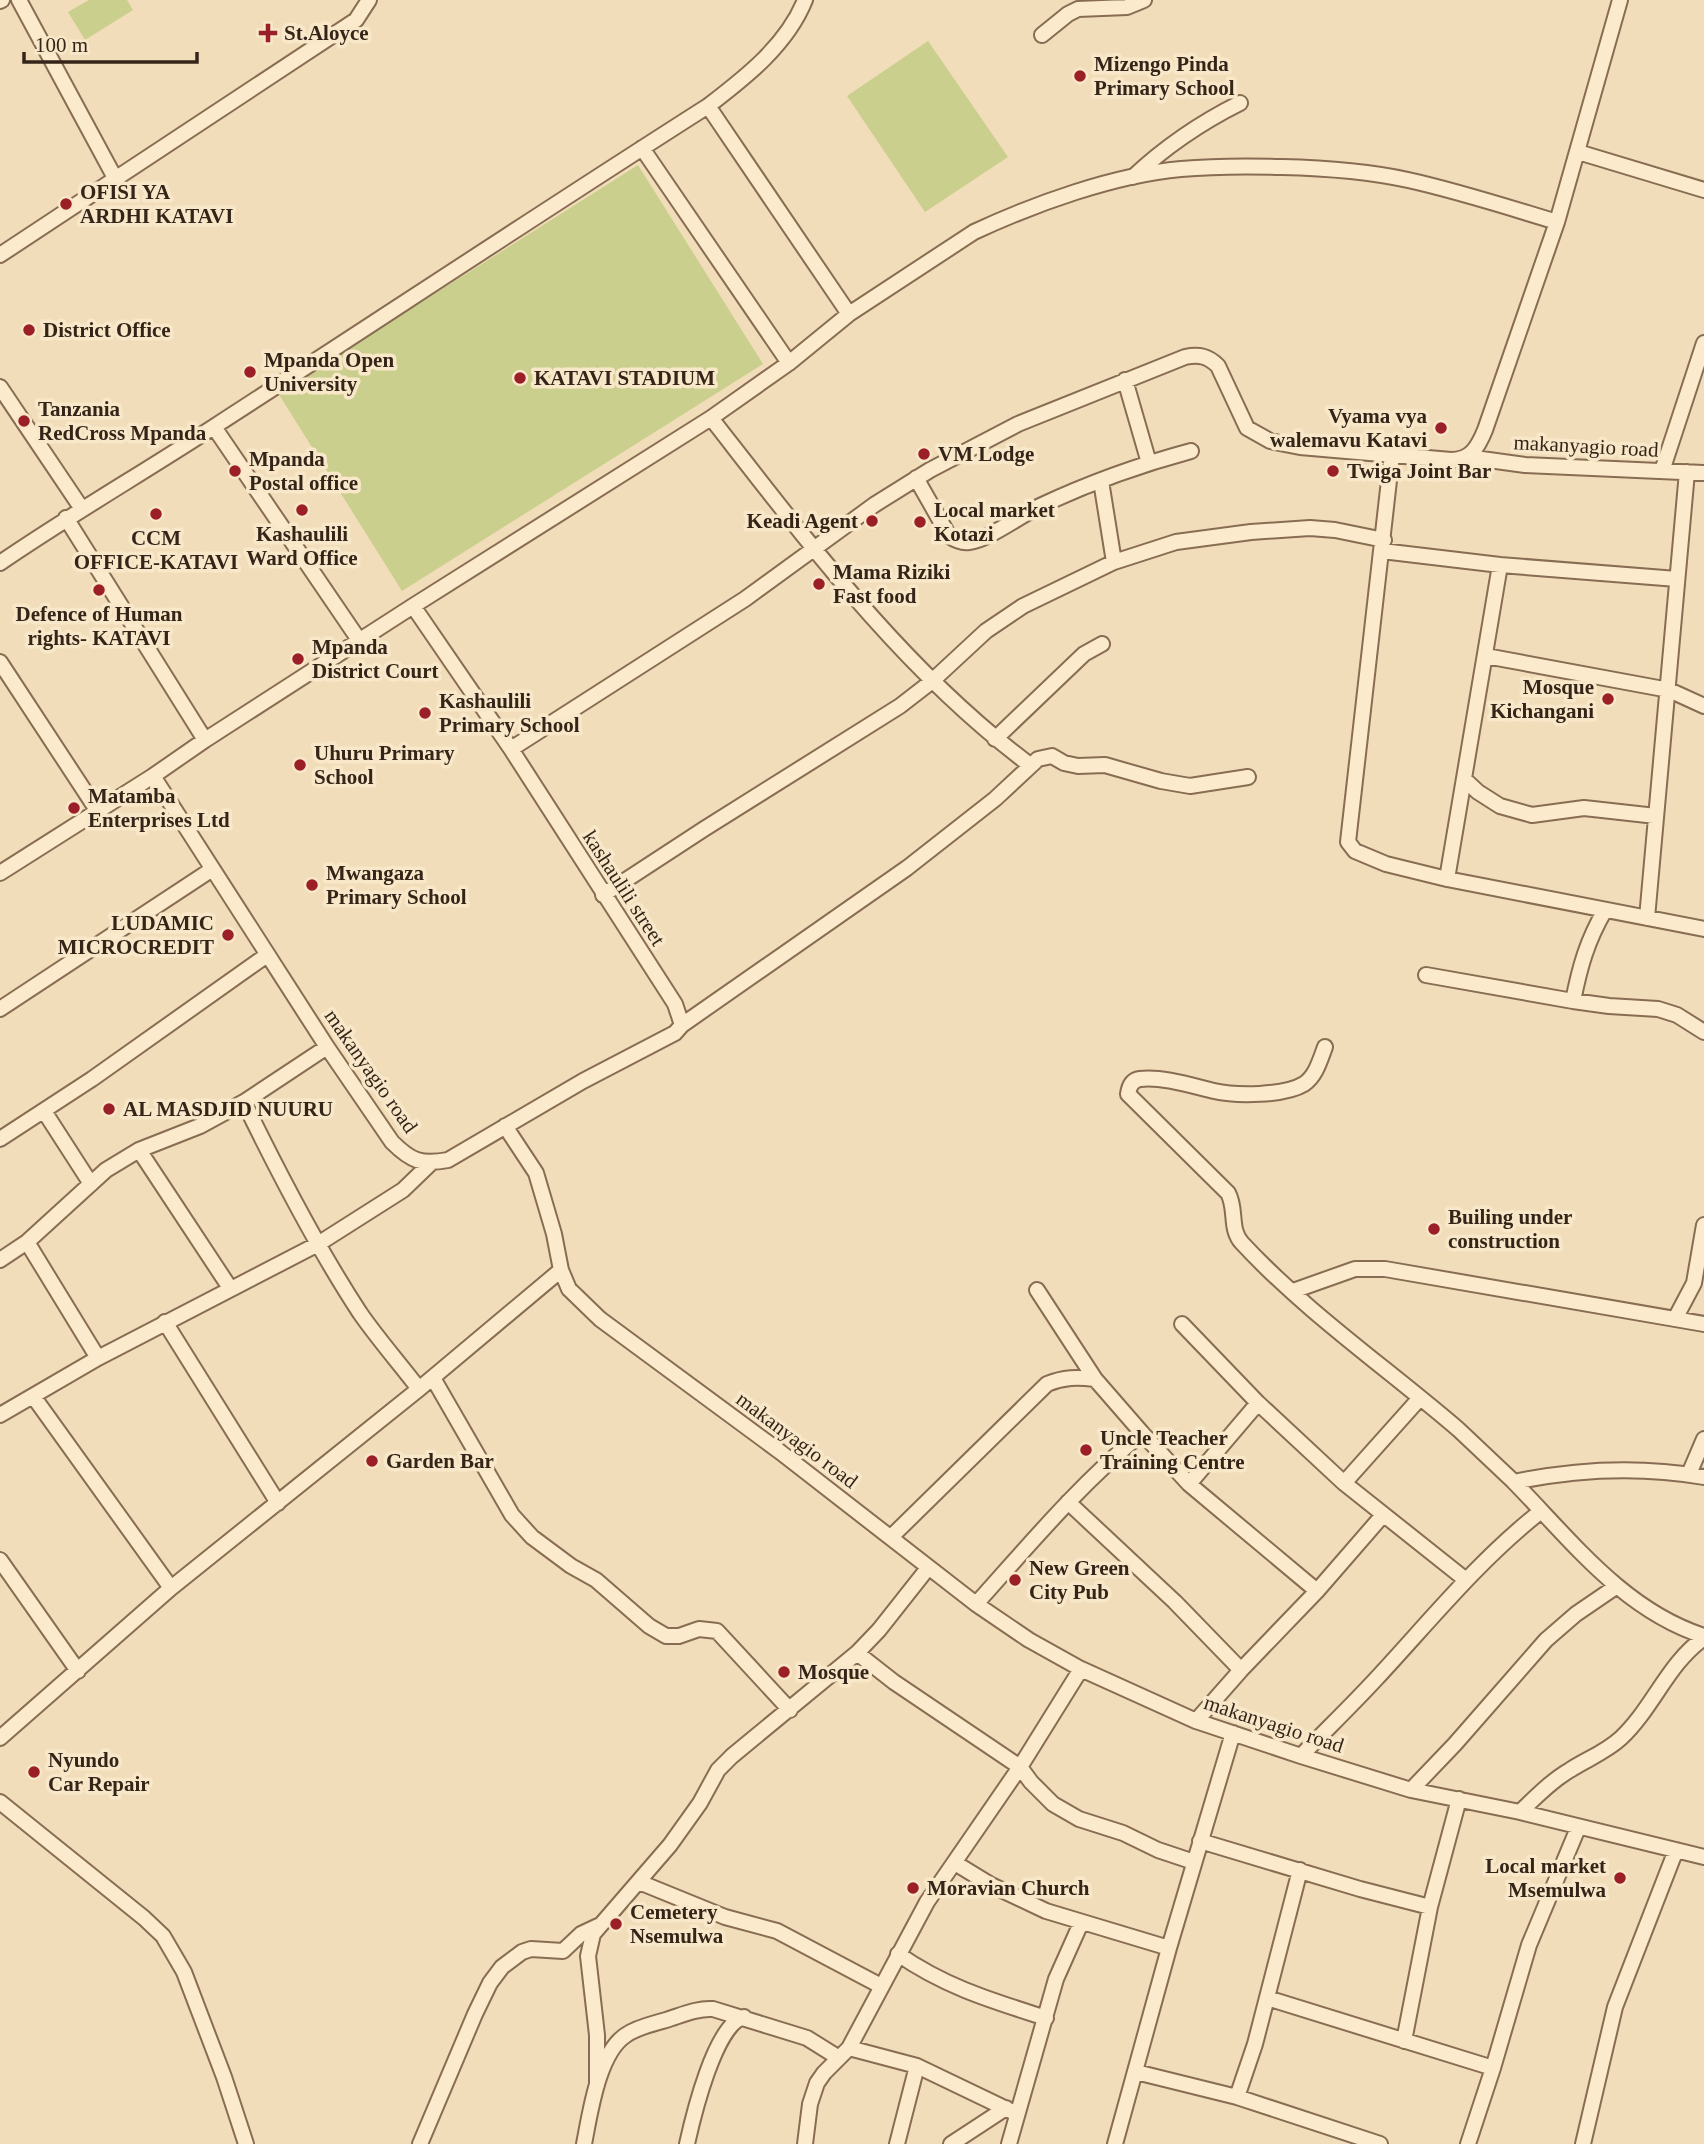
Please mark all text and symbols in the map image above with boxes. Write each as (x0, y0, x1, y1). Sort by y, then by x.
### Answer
scale bar (24, 21, 198, 65)
place label: St.Aloyce (284, 21, 369, 45)
marker: St.Aloyce (258, 23, 278, 43)
text: 100 m (35, 33, 88, 57)
place label: Mizengo Pinda Primary School (1094, 52, 1235, 100)
marker: Mizengo Pinda Primary School (1072, 68, 1088, 84)
place label: OFISI YA ARDHI KATAVI (80, 180, 233, 228)
marker: OFISI YA ARDHI KATAVI (58, 196, 74, 212)
place label: District Office (43, 318, 171, 342)
marker: District Office (21, 322, 37, 338)
place label: Mpanda Open University (264, 348, 394, 396)
marker: Mpanda Open University (242, 364, 258, 380)
place label: KATAVI STADIUM (534, 366, 715, 390)
marker: KATAVI STADIUM (512, 370, 528, 386)
place label: Tanzania RedCross Mpanda (38, 397, 207, 445)
place label: Vyama vya walemavu Katavi (1270, 404, 1427, 452)
marker: Tanzania RedCross Mpanda (16, 413, 32, 429)
marker: Vyama vya walemavu Katavi (1433, 420, 1449, 436)
street label: makanyagio road (1513, 430, 1660, 462)
place label: VM Lodge (938, 442, 1034, 466)
marker: VM Lodge (916, 446, 932, 462)
place label: Mpanda Postal office (249, 447, 358, 495)
place label: Twiga Joint Bar (1347, 459, 1491, 483)
marker: Mpanda Postal office (227, 463, 243, 479)
marker: Twiga Joint Bar (1325, 463, 1341, 479)
place label: Local market Kotazi (934, 498, 1055, 546)
marker: Kashaulili Ward Office (294, 502, 310, 518)
marker: CCM OFFICE-KATAVI (148, 506, 164, 522)
place label: Keadi Agent (747, 509, 858, 533)
marker: Keadi Agent (864, 513, 880, 529)
marker: Local market Kotazi (912, 514, 928, 530)
place label: Kashaulili Ward Office (246, 522, 358, 570)
place label: CCM OFFICE-KATAVI (74, 526, 238, 574)
place label: Mama Riziki Fast food (833, 560, 950, 608)
marker: Mama Riziki Fast food (811, 576, 827, 592)
marker: Defence of Human rights- KATAVI (91, 582, 107, 598)
place label: Defence of Human rights- KATAVI (16, 602, 183, 650)
place label: Mpanda District Court (312, 635, 439, 683)
marker: Mpanda District Court (290, 651, 306, 667)
place label: Mosque Kichangani (1490, 675, 1594, 723)
place label: Kashaulili Primary School (439, 689, 580, 737)
marker: Mosque Kichangani (1600, 691, 1616, 707)
marker: Kashaulili Primary School (417, 705, 433, 721)
place label: Uhuru Primary School (314, 741, 455, 789)
marker: Uhuru Primary School (292, 757, 308, 773)
place label: Matamba Enterprises Ltd (88, 784, 230, 832)
marker: Matamba Enterprises Ltd (66, 800, 82, 816)
street label: kashaulili street (578, 826, 670, 950)
place label: Mwangaza Primary School (326, 861, 467, 909)
marker: Mwangaza Primary School (304, 877, 320, 893)
place label: LUDAMIC MICROCREDIT (58, 911, 214, 959)
marker: LUDAMIC MICROCREDIT (220, 927, 236, 943)
street label: makanyagio road (320, 1005, 423, 1138)
place label: AL MASDJID NUURU (123, 1097, 333, 1121)
marker: AL MASDJID NUURU (101, 1101, 117, 1117)
place label: Builing under construction (1448, 1205, 1572, 1253)
marker: Builing under construction (1426, 1221, 1442, 1237)
street label: makanyagio road (732, 1387, 863, 1494)
place label: Uncle Teacher Training Centre (1100, 1426, 1244, 1474)
marker: Uncle Teacher Training Centre (1078, 1442, 1094, 1458)
place label: Garden Bar (386, 1449, 494, 1473)
marker: Garden Bar (364, 1453, 380, 1469)
place label: New Green City Pub (1029, 1556, 1130, 1604)
marker: New Green City Pub (1007, 1572, 1023, 1588)
place label: Mosque (798, 1660, 869, 1684)
marker: Mosque (776, 1664, 792, 1680)
street label: makanyagio road (1201, 1690, 1347, 1758)
place label: Nyundo Car Repair (48, 1748, 150, 1796)
marker: Nyundo Car Repair (26, 1764, 42, 1780)
place label: Local market Msemulwa (1485, 1854, 1606, 1902)
marker: Local market Msemulwa (1612, 1870, 1628, 1886)
place label: Moravian Church (927, 1876, 1090, 1900)
marker: Moravian Church (905, 1880, 921, 1896)
place label: Cemetery Nsemulwa (630, 1900, 724, 1948)
marker: Cemetery Nsemulwa (608, 1916, 624, 1932)

